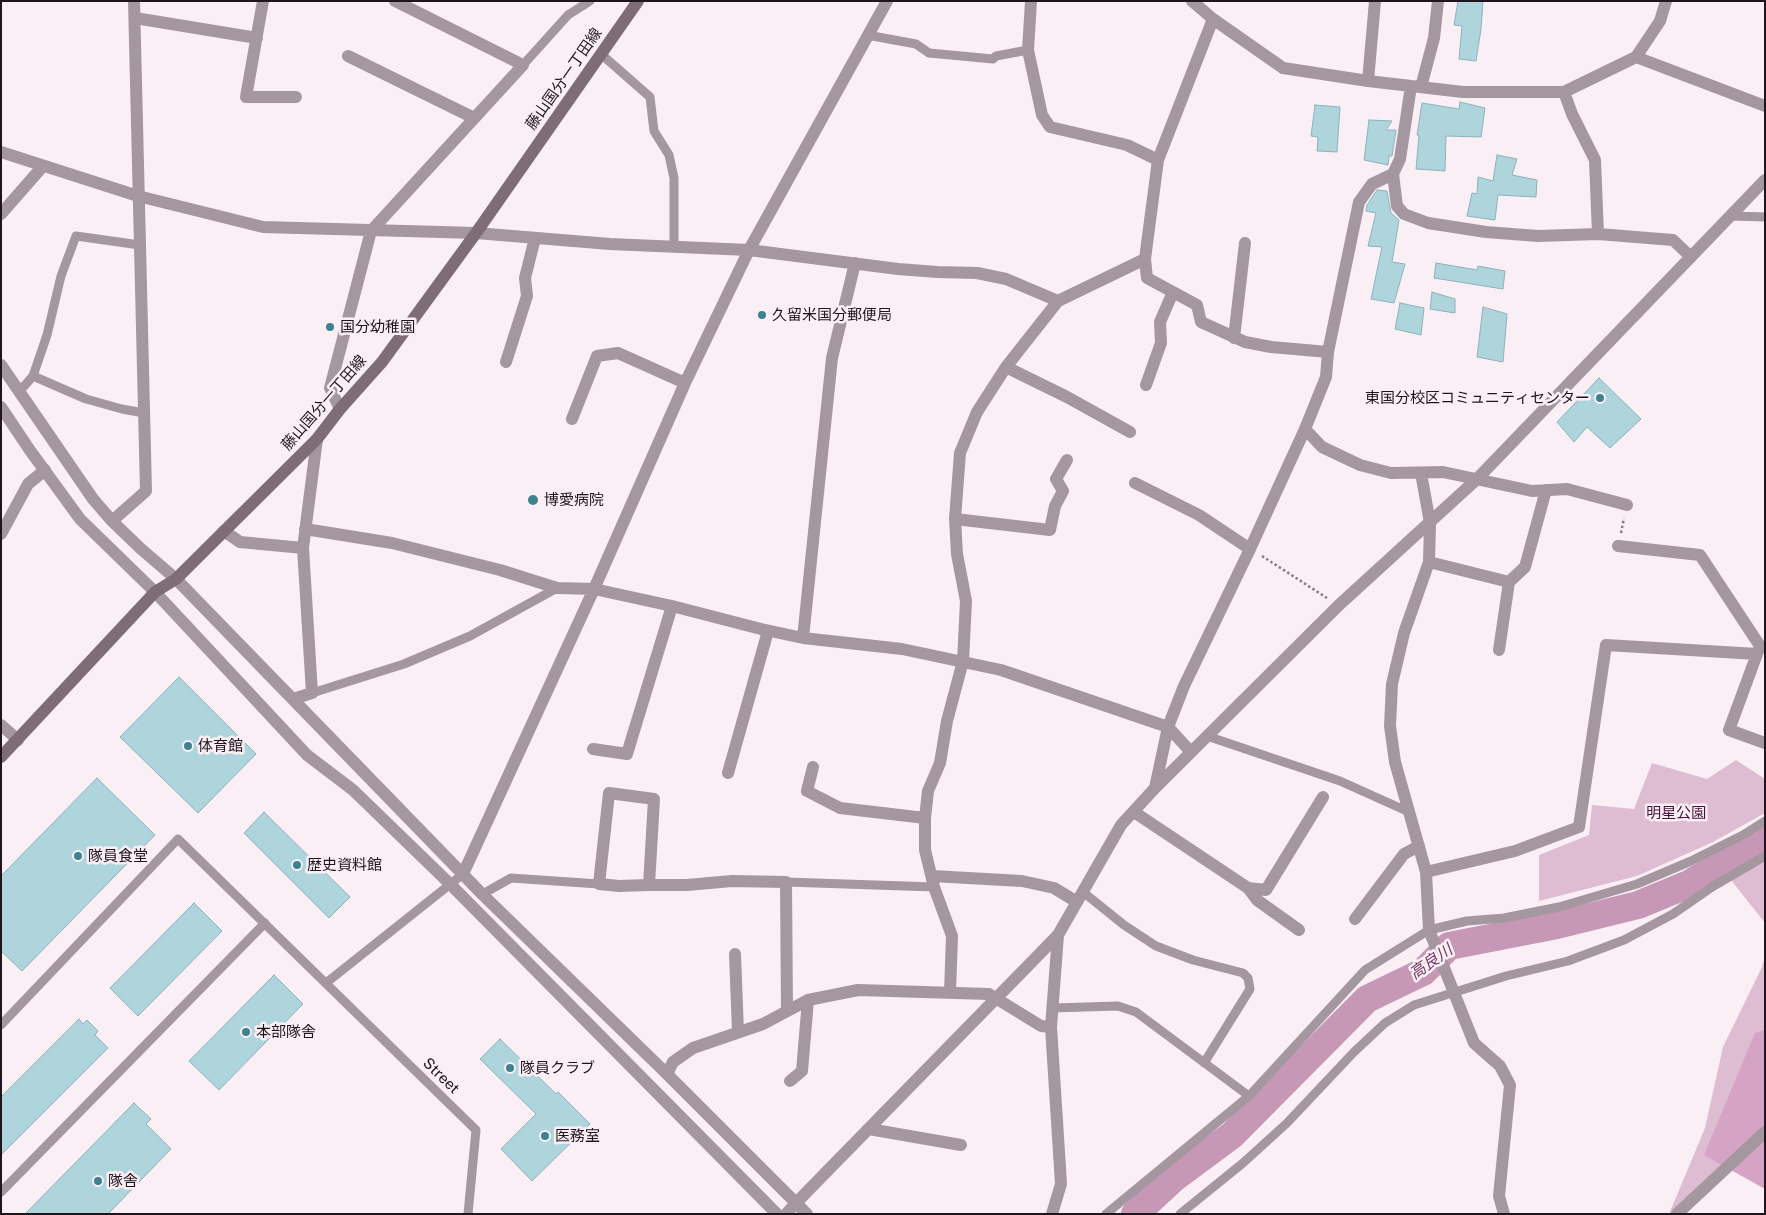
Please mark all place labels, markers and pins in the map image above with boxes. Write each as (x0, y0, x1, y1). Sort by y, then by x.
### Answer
place label: 久留米国分郵便局 (772, 306, 892, 324)
marker: 久留米国分郵便局 (756, 309, 768, 321)
place label: 国分幼稚園 (340, 318, 415, 336)
marker: 国分幼稚園 (324, 321, 336, 333)
place label: 東国分校区コミュニティセンター (1365, 389, 1590, 407)
marker: 東国分校区コミュニティセンター (1594, 392, 1606, 404)
place label: 博愛病院 (544, 491, 604, 509)
marker: 博愛病院 (526, 493, 540, 507)
place label: 体育館 (198, 737, 243, 755)
marker: 体育館 (182, 740, 194, 752)
place label: 隊員食堂 (88, 847, 148, 865)
marker: 隊員食堂 (72, 850, 84, 862)
place label: 歴史資料館 (307, 856, 382, 874)
marker: 歴史資料館 (291, 859, 303, 871)
place label: 本部隊舎 (256, 1023, 316, 1041)
marker: 本部隊舎 (240, 1026, 252, 1038)
place label: 隊員クラブ (520, 1059, 595, 1077)
marker: 隊員クラブ (504, 1062, 516, 1074)
place label: 医務室 (555, 1127, 600, 1145)
marker: 医務室 (539, 1130, 551, 1142)
place label: 隊舎 (108, 1172, 138, 1190)
marker: 隊舎 (92, 1175, 104, 1187)

